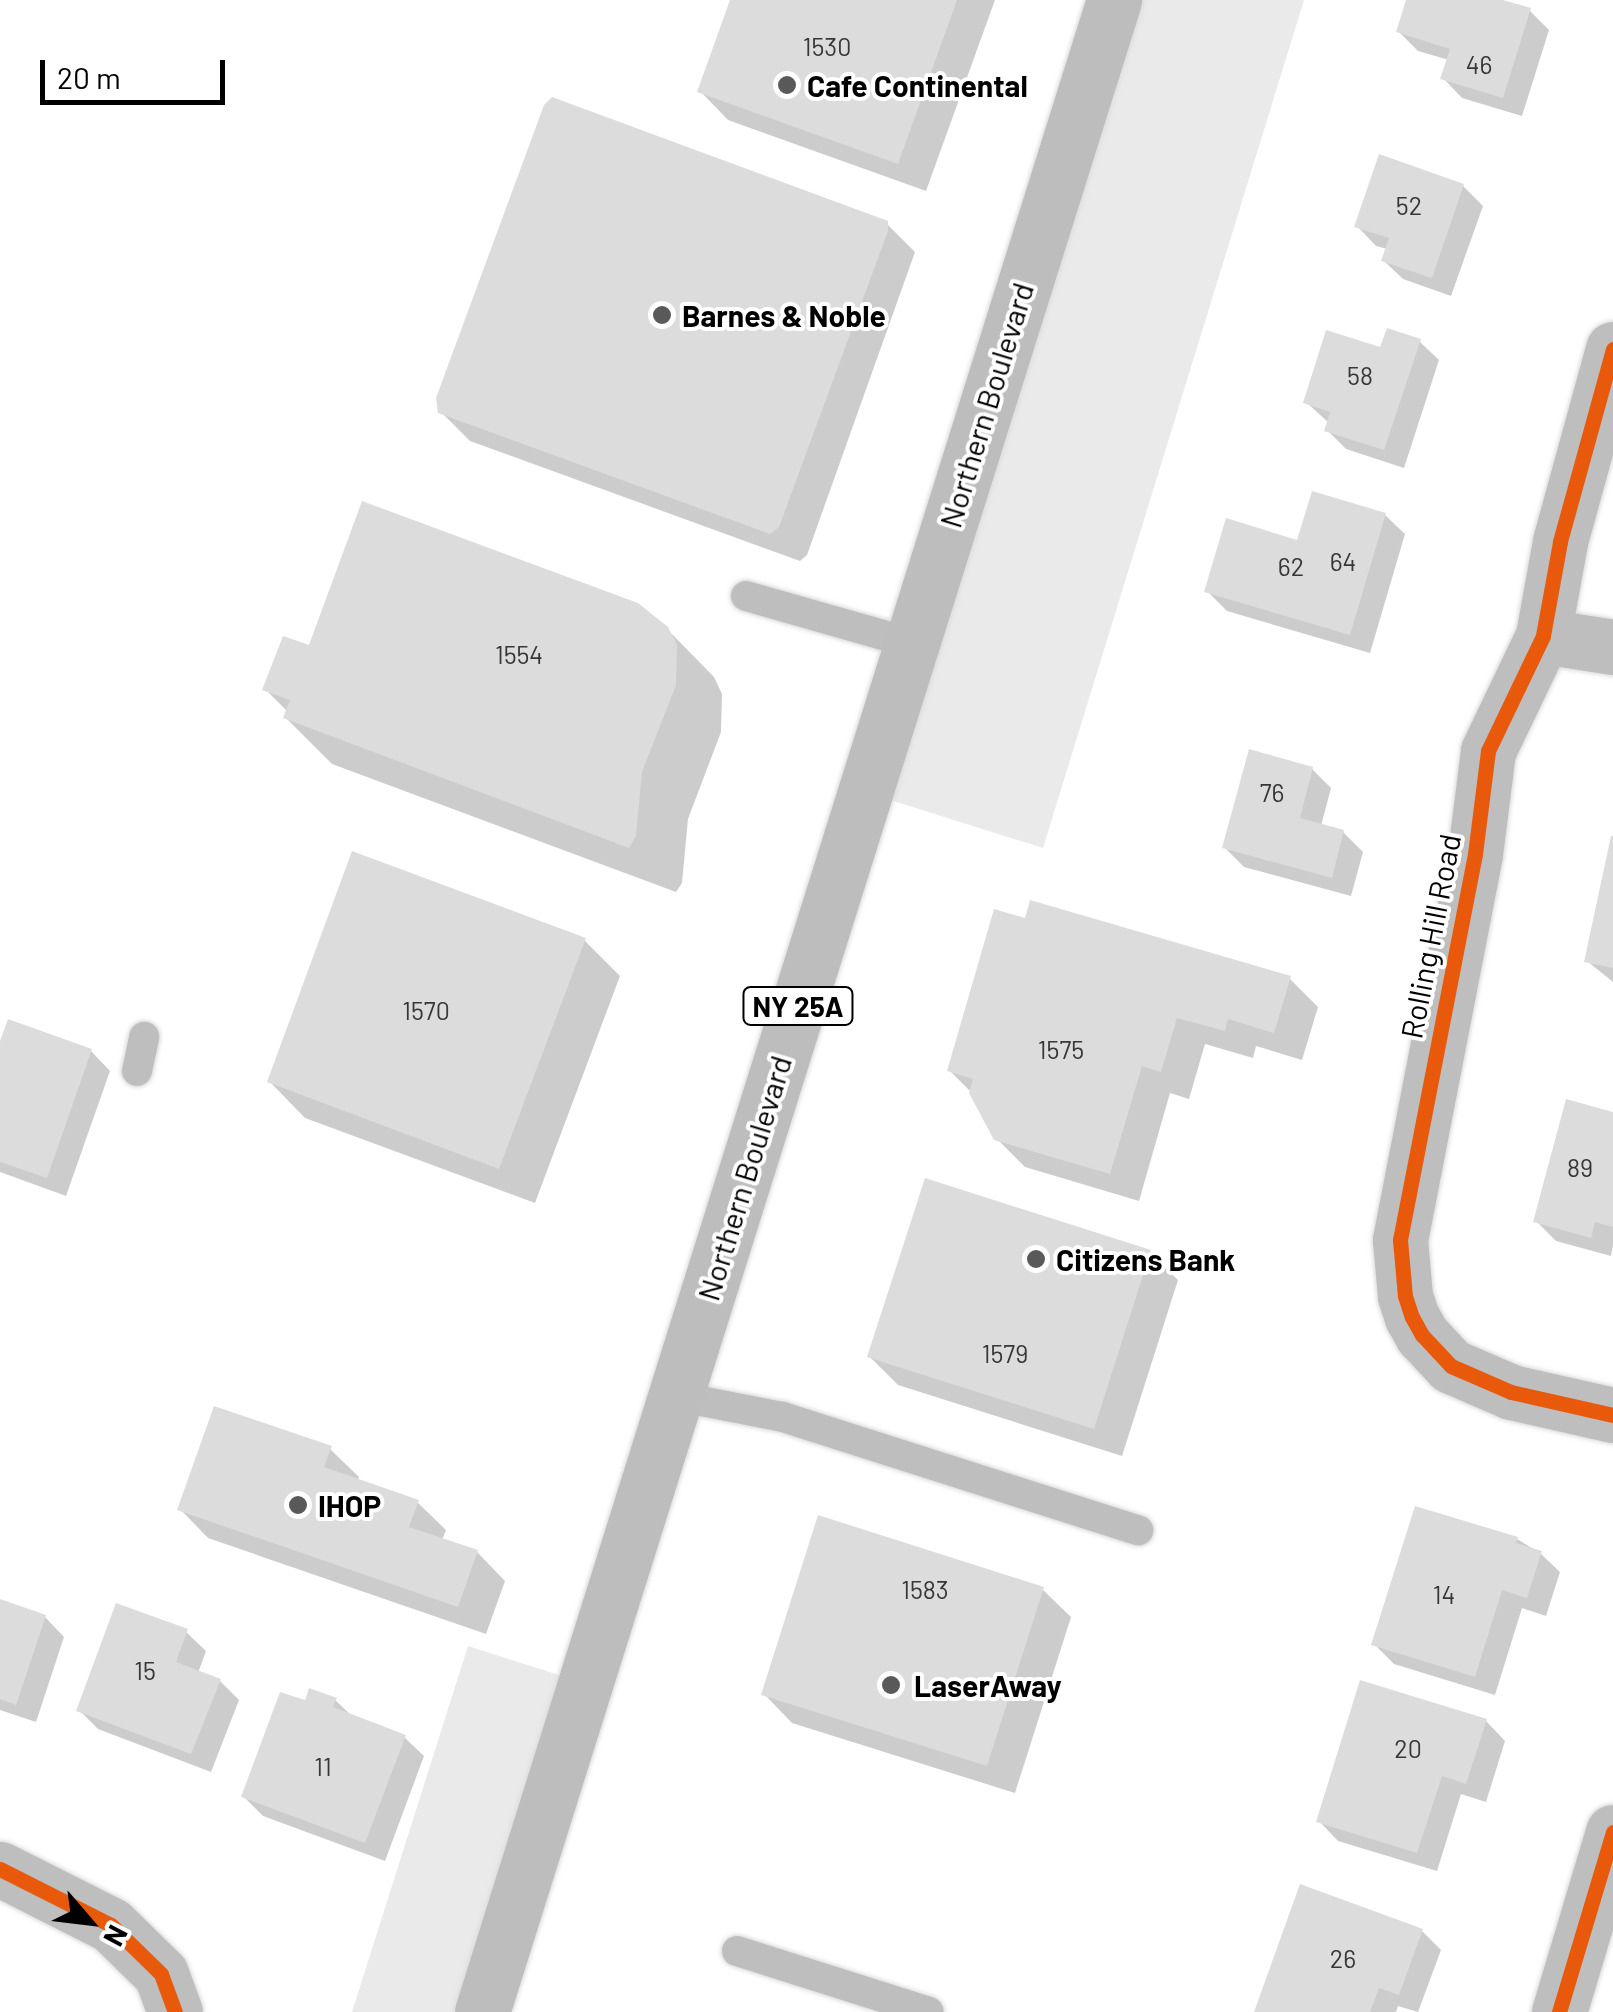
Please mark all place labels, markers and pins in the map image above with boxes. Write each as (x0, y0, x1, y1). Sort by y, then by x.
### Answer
place label: Cafe Continental (807, 67, 1028, 103)
marker: Cafe Continental (776, 74, 798, 96)
place label: Barnes & Noble (682, 297, 886, 333)
marker: Barnes & Noble (651, 304, 673, 326)
place label: Citizens Bank (1056, 1241, 1235, 1277)
marker: Citizens Bank (1025, 1248, 1047, 1270)
place label: IHOP (318, 1487, 381, 1523)
marker: IHOP (287, 1494, 309, 1516)
place label: LaserAway (914, 1667, 1062, 1703)
marker: LaserAway (878, 1672, 904, 1698)

